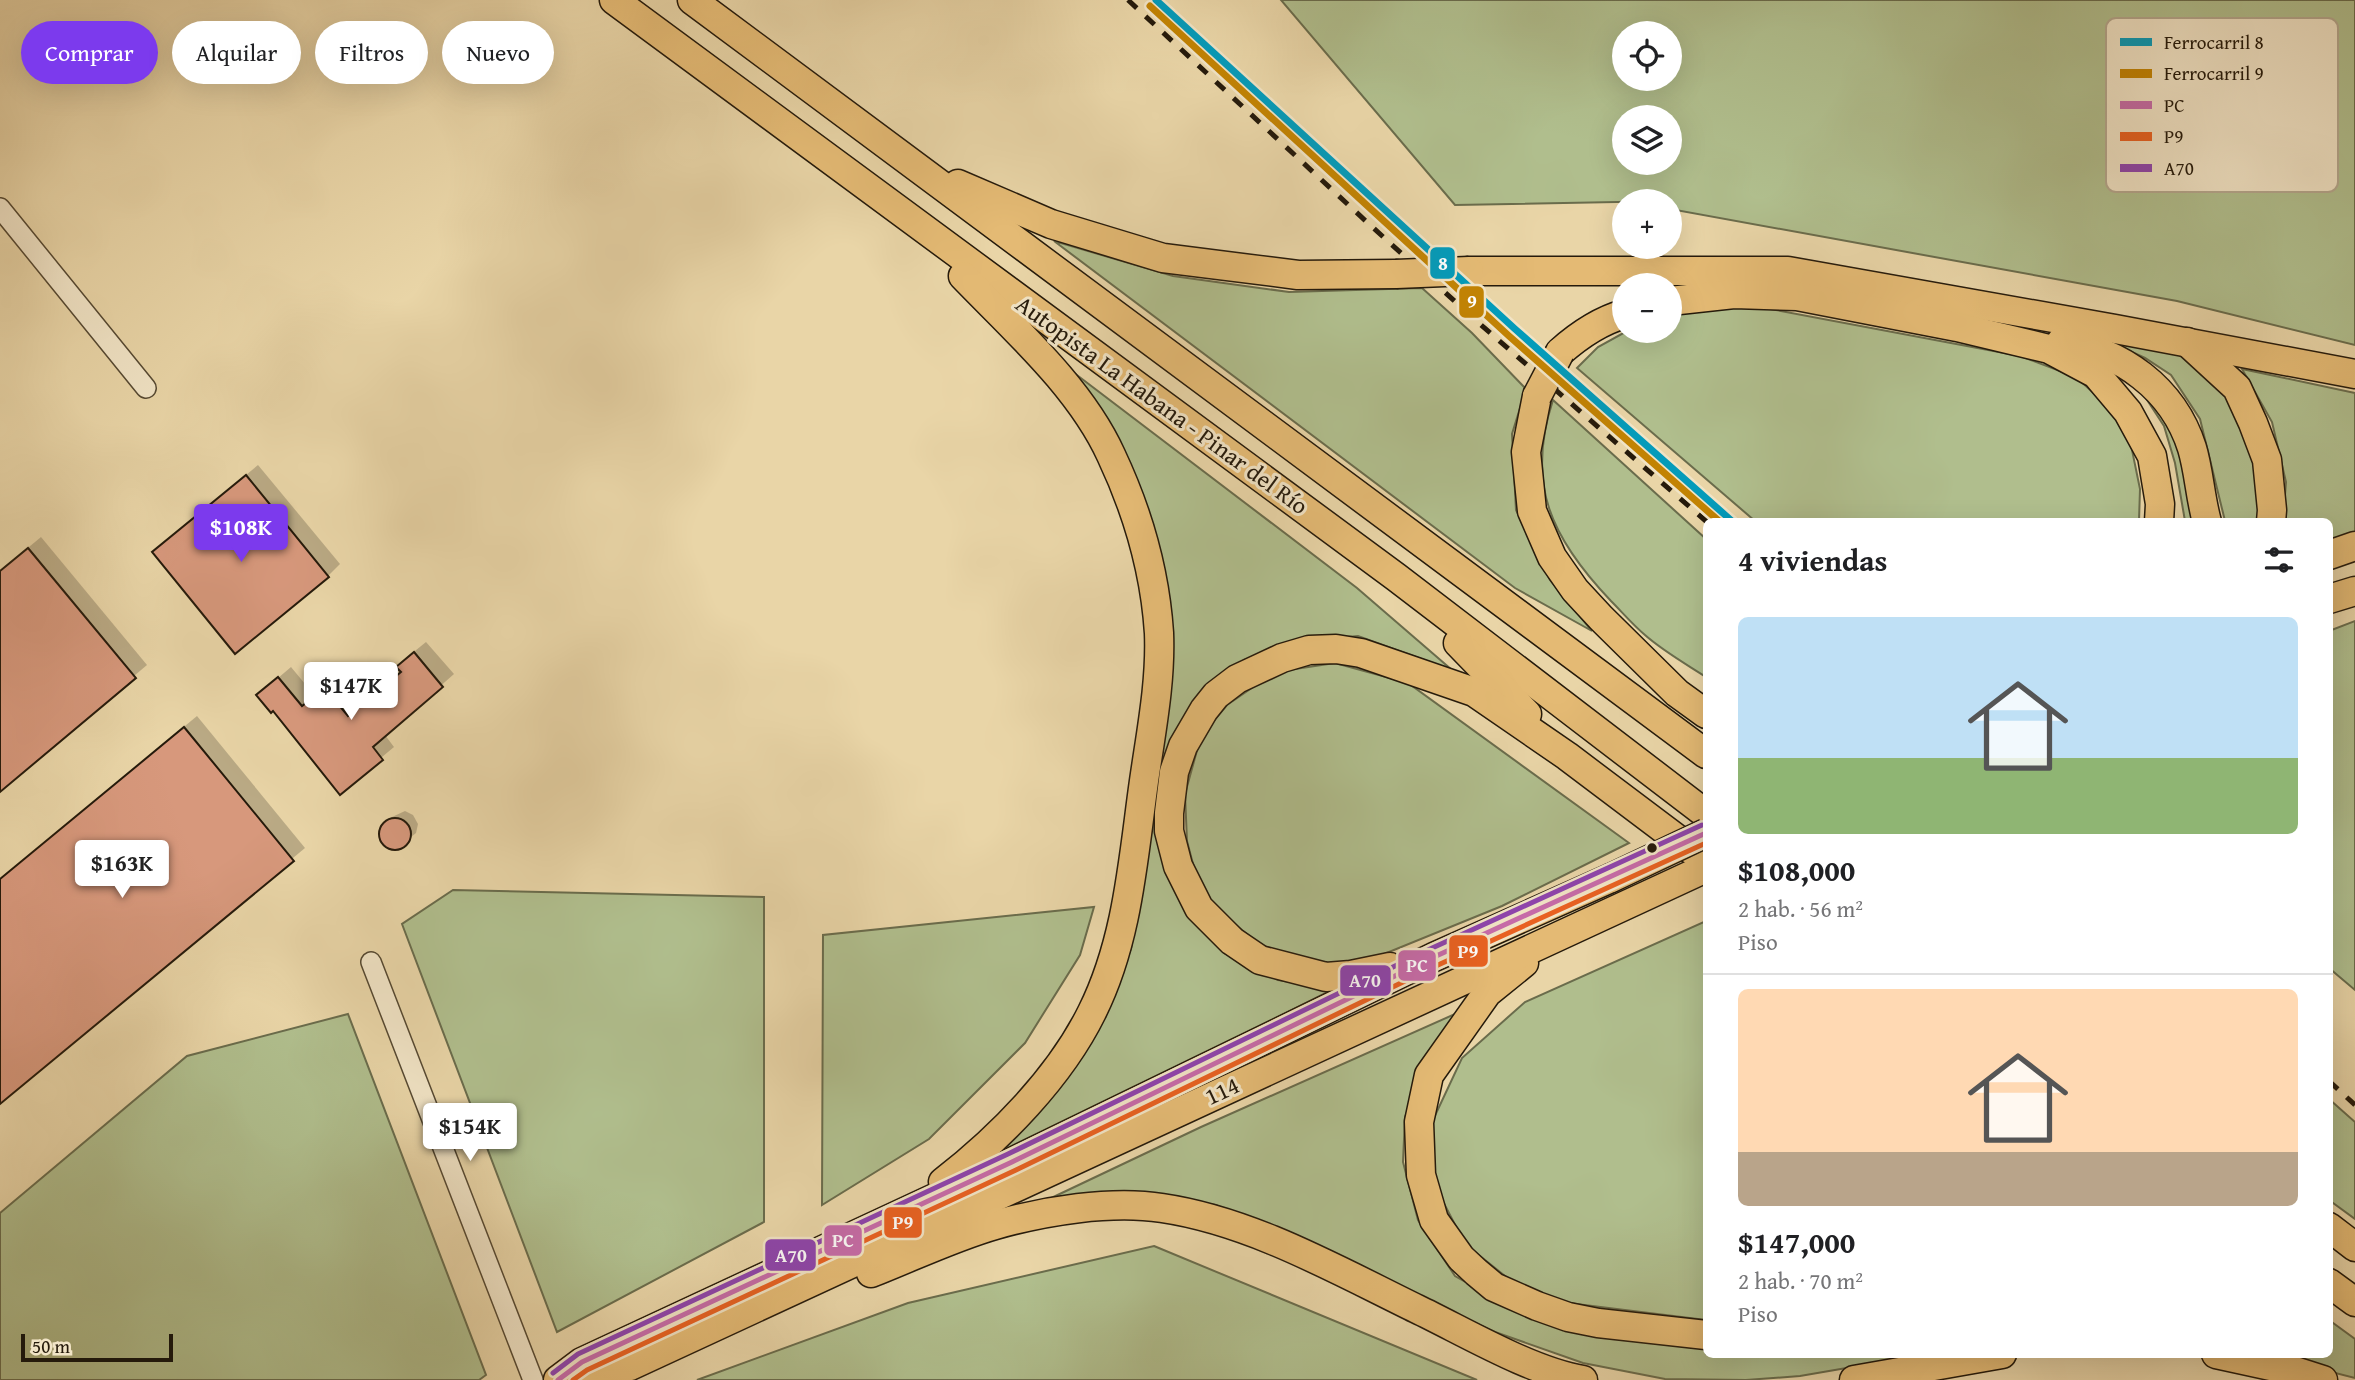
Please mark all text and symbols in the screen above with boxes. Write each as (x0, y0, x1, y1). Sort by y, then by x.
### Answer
legend (2106, 18, 2338, 192)
chip: Comprar (21, 21, 158, 84)
chip: Alquilar (172, 21, 301, 84)
chip: Filtros (315, 21, 428, 84)
chip: Nuevo (442, 21, 554, 84)
map controls (1612, 21, 1682, 343)
button: locate (1612, 21, 1682, 91)
text: Ferrocarril 8 (2164, 28, 2264, 56)
text: Ferrocarril 9 (2164, 59, 2264, 87)
text: PC (2164, 91, 2185, 119)
button: layers (1612, 105, 1682, 175)
text: P9 (2164, 122, 2183, 150)
text: A70 (2164, 154, 2194, 182)
button: + (1612, 189, 1682, 259)
line badge: 8 (1429, 246, 1456, 280)
text: 8 (1438, 249, 1448, 277)
button: − (1612, 273, 1682, 343)
line badge: 9 (1458, 285, 1485, 319)
street label: Autopista La Habana - Pinar del Río (1009, 286, 1316, 523)
text: 9 (1467, 287, 1477, 315)
pin: $108K (192, 504, 290, 564)
text: $108K (210, 510, 272, 543)
text: 4 viviendas (1738, 538, 1887, 582)
icon: filters (2260, 541, 2298, 579)
pin: $147K (302, 662, 400, 722)
icon: home (1955, 663, 2081, 789)
text: $147K (320, 668, 382, 701)
pin: $163K (73, 841, 171, 900)
unlabelled marker (1645, 841, 1659, 855)
text: $163K (91, 846, 153, 879)
text: $108,000 (1738, 848, 1855, 892)
text: 2 hab. · 56 m² (1738, 892, 1863, 925)
text: Piso (1738, 925, 1778, 958)
line badge: P9 (1448, 934, 1489, 968)
text: P9 (1458, 937, 1479, 965)
line badge: PC (1397, 949, 1437, 982)
text: PC (1406, 951, 1428, 979)
line badge: A70 (1339, 964, 1392, 997)
text: A70 (1349, 966, 1381, 994)
icon: home (1955, 1035, 2081, 1161)
street label: 114 (1199, 1067, 1245, 1114)
pin: $154K (421, 1104, 519, 1163)
text: $154K (439, 1109, 501, 1142)
line badge: P9 (883, 1206, 923, 1239)
text: P9 (893, 1208, 914, 1236)
text: $147,000 (1738, 1220, 1855, 1264)
line badge: PC (823, 1224, 863, 1257)
text: PC (832, 1226, 854, 1254)
line badge: A70 (764, 1238, 817, 1272)
text: A70 (775, 1241, 807, 1269)
text: 2 hab. · 70 m² (1738, 1264, 1863, 1297)
text: Piso (1738, 1297, 1778, 1330)
scale bar (21, 1331, 173, 1363)
text: 50 m (32, 1332, 70, 1360)

